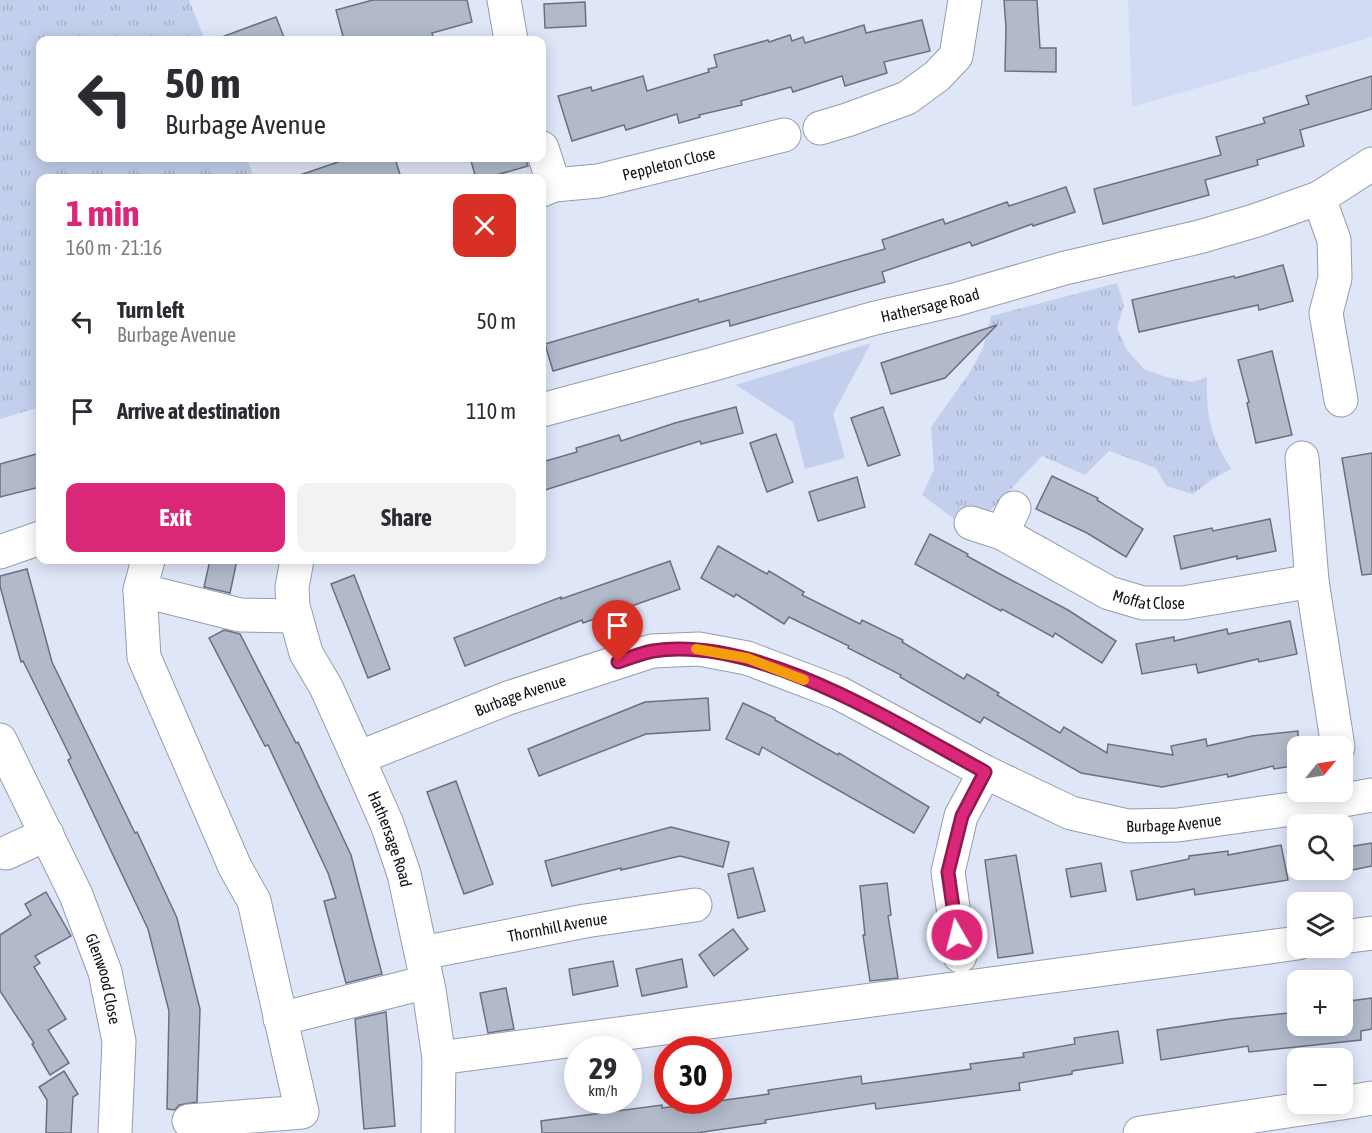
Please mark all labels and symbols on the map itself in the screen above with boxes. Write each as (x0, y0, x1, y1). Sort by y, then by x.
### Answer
street label: Peppleton Close (620, 143, 717, 184)
street label: Hathersage Road (879, 284, 981, 325)
street label: Moffat Close (1111, 586, 1185, 613)
pin (592, 600, 643, 662)
street label: Burbage Avenue (472, 671, 568, 719)
north arrow (1287, 736, 1353, 802)
street label: Hathersage Road (365, 788, 416, 889)
street label: Burbage Avenue (1126, 810, 1222, 835)
position arrow (925, 903, 989, 967)
street label: Thornhill Avenue (506, 909, 608, 945)
street label: Glenwood Close (82, 931, 124, 1026)
speed limit sign: 30 (654, 1036, 732, 1114)

